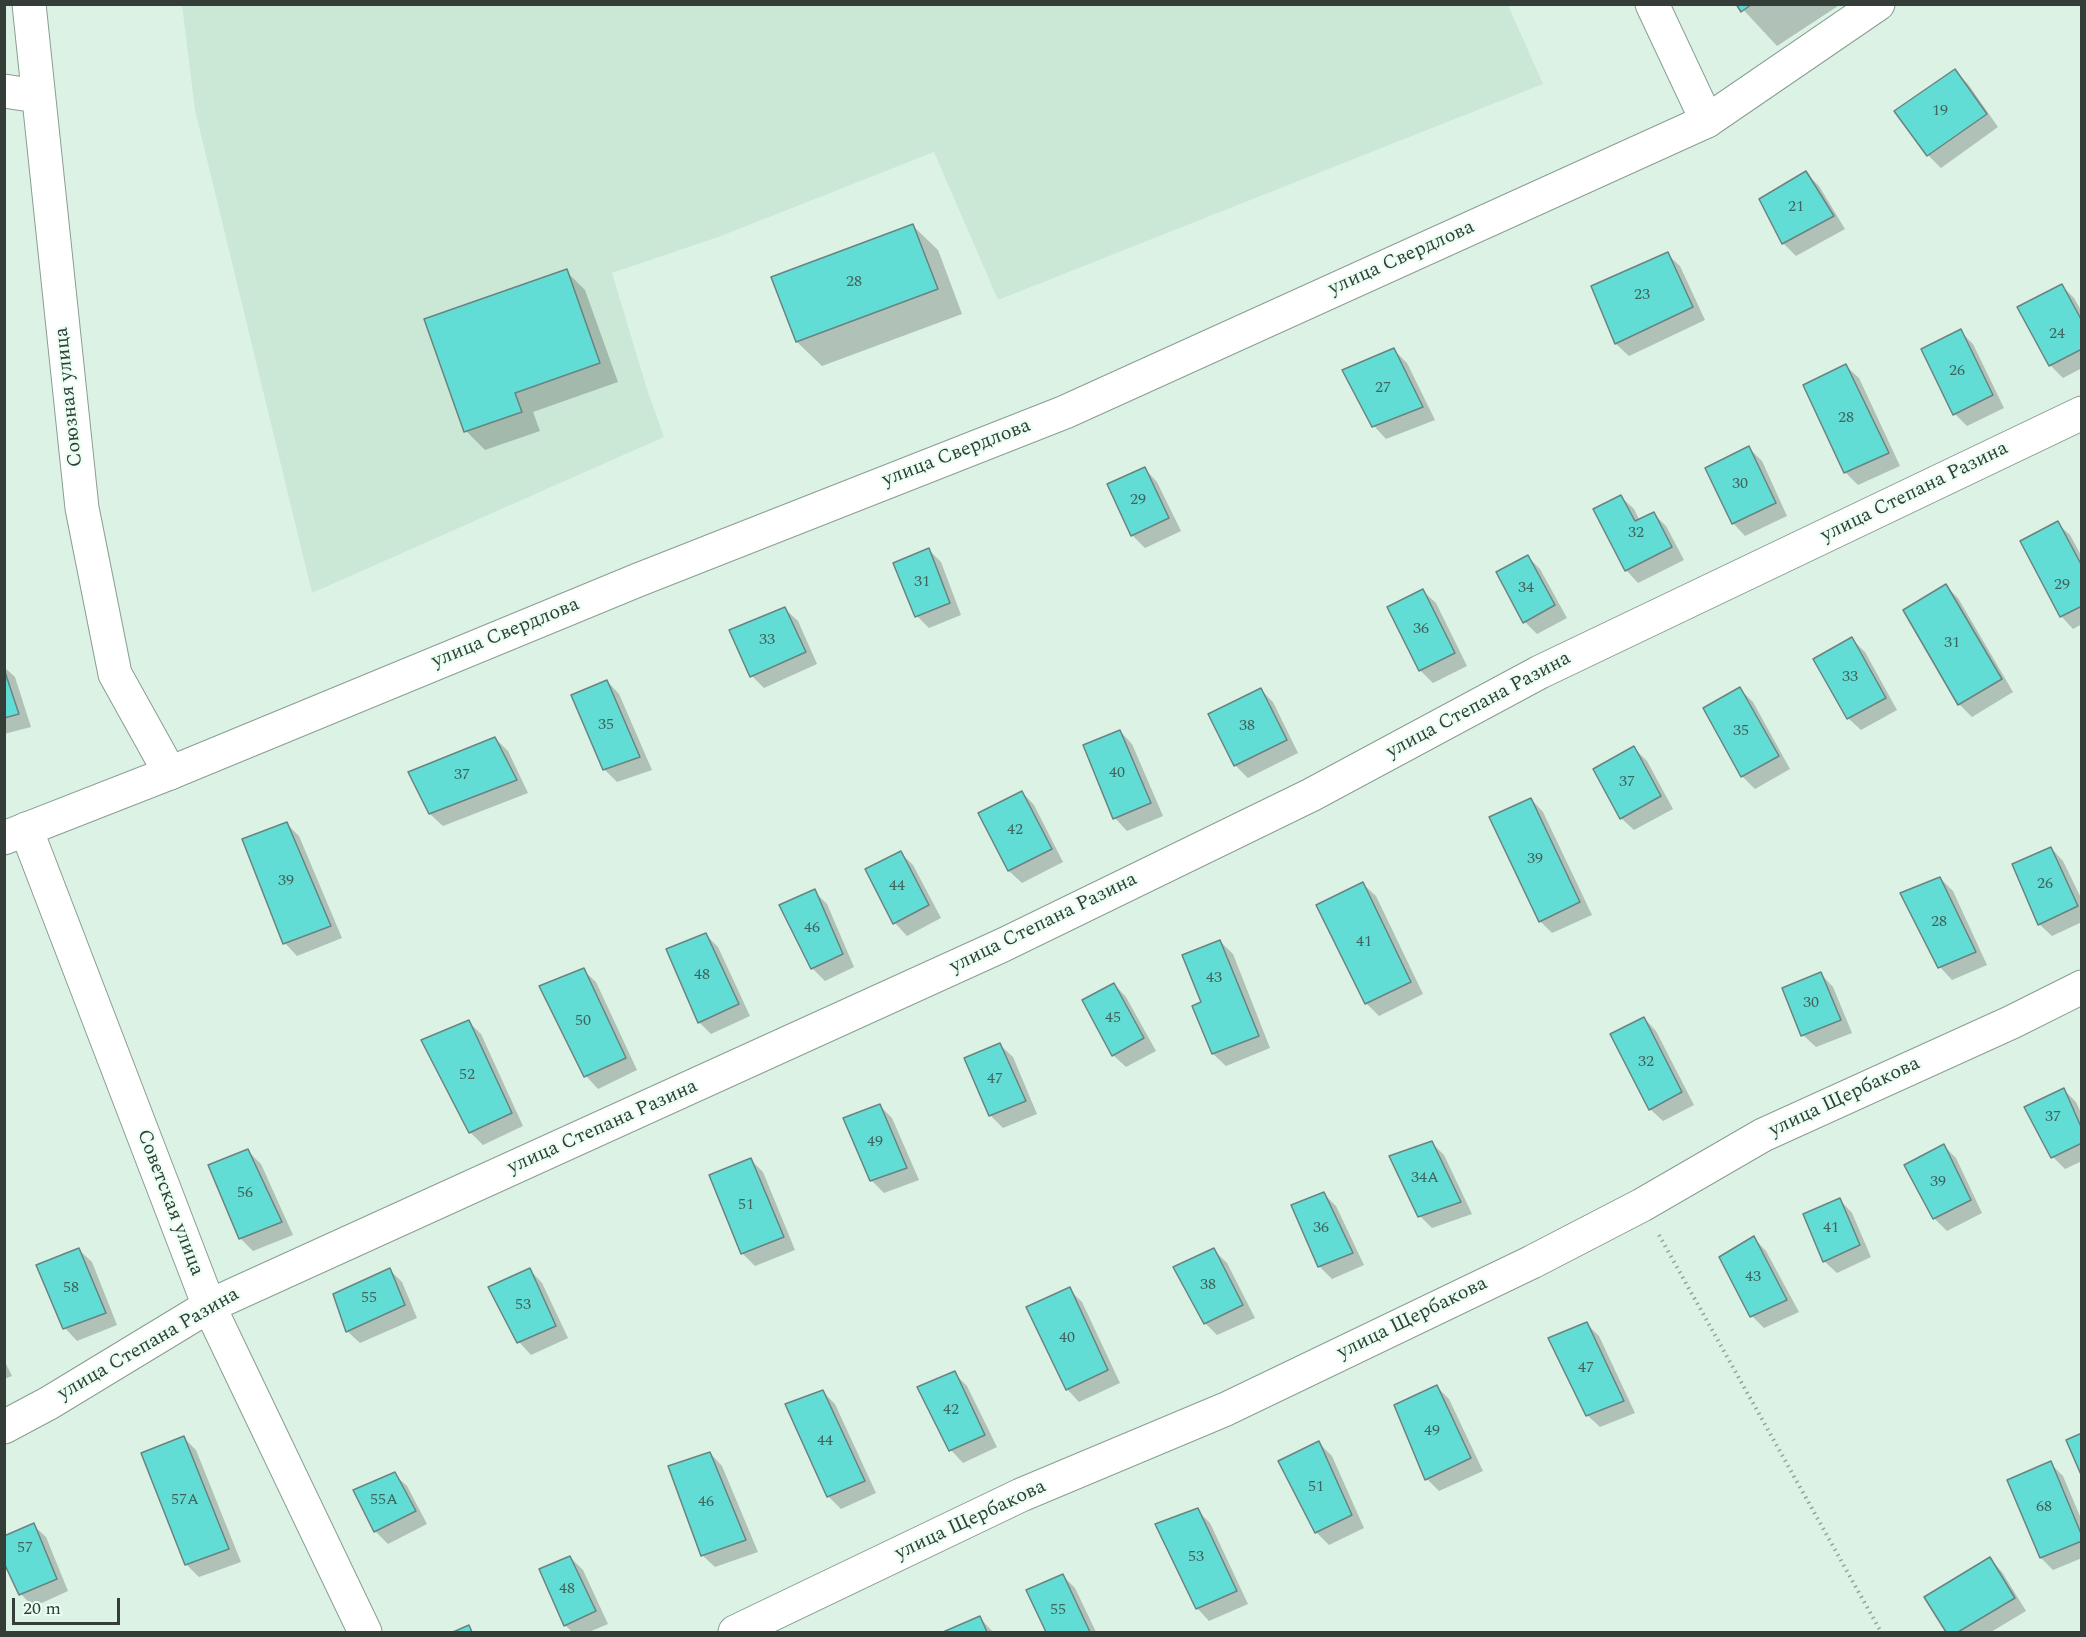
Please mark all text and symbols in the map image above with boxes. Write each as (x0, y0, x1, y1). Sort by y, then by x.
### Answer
house number: 19 (1932, 102, 1948, 122)
house number: 21 (1788, 198, 1804, 218)
street label: улица Свердлова (1325, 216, 1479, 302)
house number: 28 (846, 273, 862, 293)
house number: 23 (1634, 286, 1650, 306)
house number: 24 (2049, 325, 2065, 345)
street label: Союзная улица (51, 326, 89, 468)
house number: 26 (1949, 362, 1965, 382)
house number: 27 (1375, 379, 1391, 399)
house number: 28 (1838, 409, 1854, 429)
street label: улица Свердлова (879, 415, 1035, 493)
street label: улица Степана Разина (1817, 437, 2013, 549)
house number: 30 (1732, 475, 1748, 495)
house number: 29 (1130, 491, 1146, 511)
house number: 32 (1628, 524, 1644, 544)
house number: 31 (914, 573, 930, 593)
house number: 29 (2054, 576, 2070, 596)
house number: 34 (1518, 579, 1534, 599)
street label: улица Свердлова (429, 593, 583, 675)
house number: 36 (1413, 620, 1429, 640)
house number: 33 (759, 631, 775, 651)
house number: 31 (1944, 634, 1960, 654)
street label: улица Степана Разина (1383, 647, 1575, 765)
house number: 33 (1842, 668, 1858, 688)
house number: 35 (598, 716, 614, 736)
house number: 38 (1239, 717, 1255, 737)
house number: 35 (1733, 722, 1749, 742)
house number: 40 (1109, 764, 1125, 784)
house number: 37 (454, 766, 470, 786)
house number: 37 (1619, 773, 1635, 793)
house number: 42 (1007, 821, 1023, 841)
house number: 39 (1527, 850, 1543, 870)
street label: улица Степана Разина (946, 868, 1142, 980)
house number: 39 (278, 872, 294, 892)
house number: 26 (2037, 875, 2053, 895)
house number: 44 (889, 877, 905, 897)
house number: 28 (1931, 913, 1947, 933)
house number: 46 (804, 919, 820, 939)
house number: 41 (1356, 933, 1372, 953)
house number: 48 (694, 966, 710, 986)
house number: 43 (1206, 969, 1222, 989)
house number: 30 (1803, 994, 1819, 1014)
house number: 45 (1105, 1009, 1121, 1029)
house number: 50 (575, 1012, 591, 1032)
street label: улица Щербакова (1766, 1052, 1924, 1144)
house number: 32 (1638, 1053, 1654, 1073)
house number: 52 (459, 1066, 475, 1086)
house number: 47 (987, 1070, 1003, 1090)
street label: улица Степана Разина (504, 1075, 702, 1181)
house number: 37 (2045, 1108, 2061, 1128)
street label: Советская улица (130, 1127, 208, 1279)
house number: 49 (867, 1133, 883, 1153)
house number: 34А (1411, 1169, 1439, 1189)
house number: 39 (1930, 1173, 1946, 1193)
house number: 56 (237, 1184, 253, 1204)
house number: 51 (738, 1196, 754, 1216)
house number: 36 (1313, 1219, 1329, 1239)
house number: 41 (1823, 1219, 1839, 1239)
house number: 43 (1745, 1268, 1761, 1288)
street label: улица Щербакова (1334, 1272, 1492, 1366)
house number: 38 (1200, 1276, 1216, 1296)
house number: 58 (63, 1279, 79, 1299)
street label: улица Степана Разина (54, 1283, 244, 1407)
house number: 55 (361, 1289, 377, 1309)
house number: 53 (515, 1296, 531, 1316)
house number: 40 (1059, 1329, 1075, 1349)
house number: 47 (1578, 1359, 1594, 1379)
house number: 42 (943, 1401, 959, 1421)
house number: 49 (1424, 1422, 1440, 1442)
house number: 44 (817, 1432, 833, 1452)
street label: улица Щербакова (892, 1475, 1050, 1567)
house number: 51 (1308, 1478, 1324, 1498)
house number: 57А (171, 1491, 199, 1511)
house number: 55А (370, 1491, 398, 1511)
house number: 46 (698, 1493, 714, 1513)
house number: 68 (2036, 1498, 2052, 1518)
house number: 57 (17, 1539, 33, 1559)
house number: 53 (1188, 1548, 1204, 1568)
house number: 48 (559, 1580, 575, 1600)
scale bar (15, 1586, 123, 1624)
text: 20 m (23, 1595, 61, 1622)
house number: 55 (1050, 1601, 1066, 1621)

